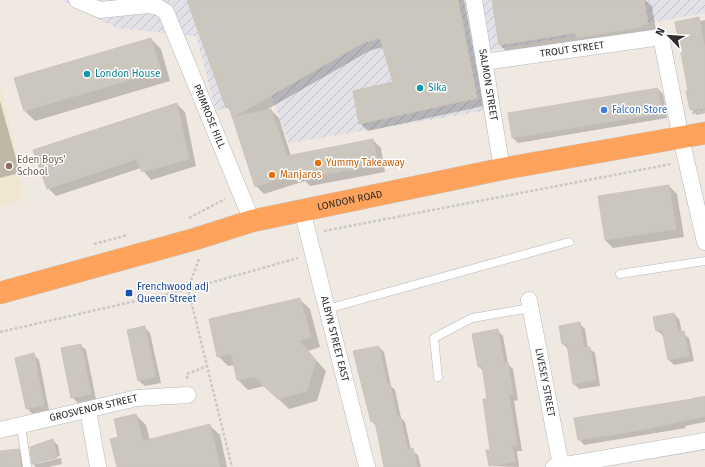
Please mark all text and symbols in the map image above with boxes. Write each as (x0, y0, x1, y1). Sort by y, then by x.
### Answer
north arrow (649, 16, 689, 56)
text: N (653, 26, 668, 38)
street label: TROUT STREET (539, 39, 606, 60)
street label: SALMON STREET (476, 48, 500, 122)
place label: London House (95, 68, 160, 80)
marker: London House (82, 69, 92, 79)
street label: PRIMROSE HILL (190, 82, 228, 151)
place label: Sika (428, 82, 447, 94)
marker: Sika (415, 83, 425, 93)
place label: Falcon Store (612, 104, 667, 116)
marker: Falcon Store (599, 105, 609, 115)
place label: Eden Boys' School (17, 154, 66, 178)
place label: Yummy Takeaway (326, 157, 405, 169)
marker: Yummy Takeaway (313, 158, 323, 168)
marker: Eden Boys' School (4, 161, 14, 171)
place label: Manjaros (280, 169, 322, 181)
marker: Manjaros (267, 170, 277, 180)
street label: LONDON ROAD (316, 188, 383, 213)
place label: Frenchwood adj Queen Street (137, 281, 209, 305)
marker: Frenchwood adj Queen Street (124, 288, 134, 298)
street label: ALBYN STREET EAST (318, 295, 351, 384)
street label: LIVESEY STREET (532, 347, 558, 419)
street label: GROSVENOR STREET (48, 392, 140, 424)

